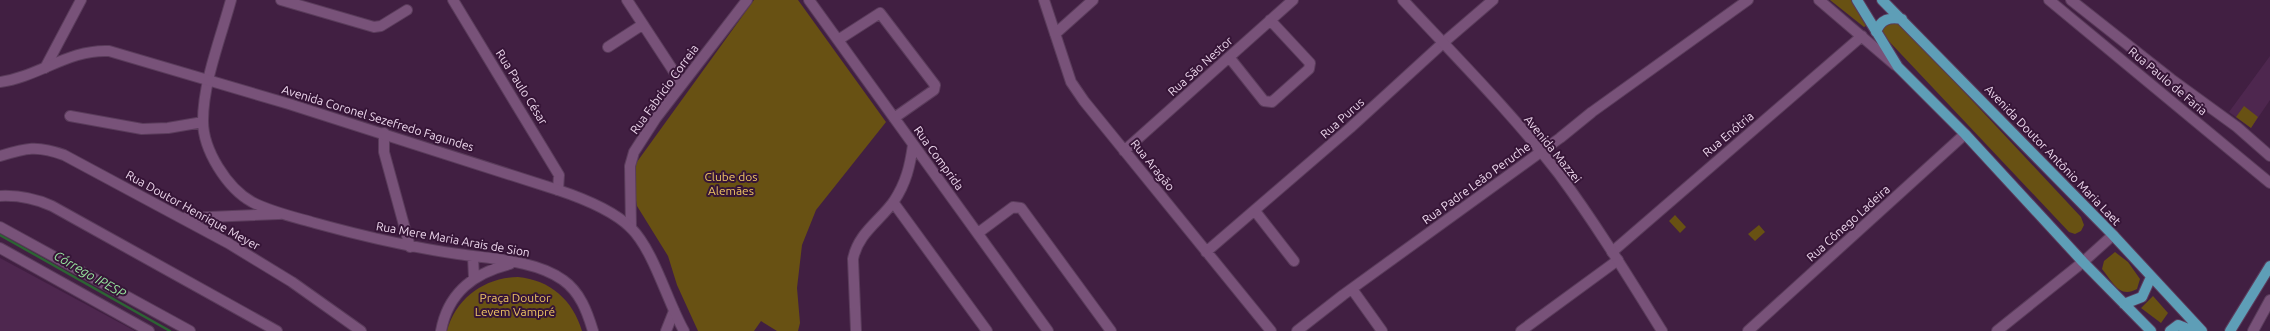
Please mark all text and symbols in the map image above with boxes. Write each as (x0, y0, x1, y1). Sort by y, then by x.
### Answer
street label: Rua São Nestor (1165, 33, 1235, 98)
street label: Rua Fabricio Correia (627, 42, 701, 136)
street label: Rua Paulo de Faria (2126, 44, 2210, 118)
street label: Rua Paulo César (494, 47, 551, 127)
street label: Avenida Doutor Antônio Maria Laet (1982, 82, 2124, 228)
street label: Avenida Coronel Sezefredo Fagundes (280, 83, 476, 153)
street label: Rua Purus (1318, 95, 1366, 141)
street label: Rua Enótria (1700, 109, 1756, 159)
street label: Avenida Mazzei (1522, 113, 1584, 185)
street label: Rua Comprida (912, 124, 966, 192)
street label: Rua Aragão (1128, 137, 1178, 193)
street label: Rua Padre Leão Peruche (1420, 140, 1532, 226)
street label: Rua Doutor Henrique Meyer (124, 168, 263, 253)
park label: Clube dos Alemães (705, 170, 758, 197)
street label: Rua Cônego Ladeira (1804, 182, 1892, 264)
street label: Rua Mere Maria Arais de Sion (375, 219, 531, 259)
water label: Córrego IPESP (52, 248, 129, 300)
park label: Praça Doutor Levem Vampré (475, 291, 555, 318)

